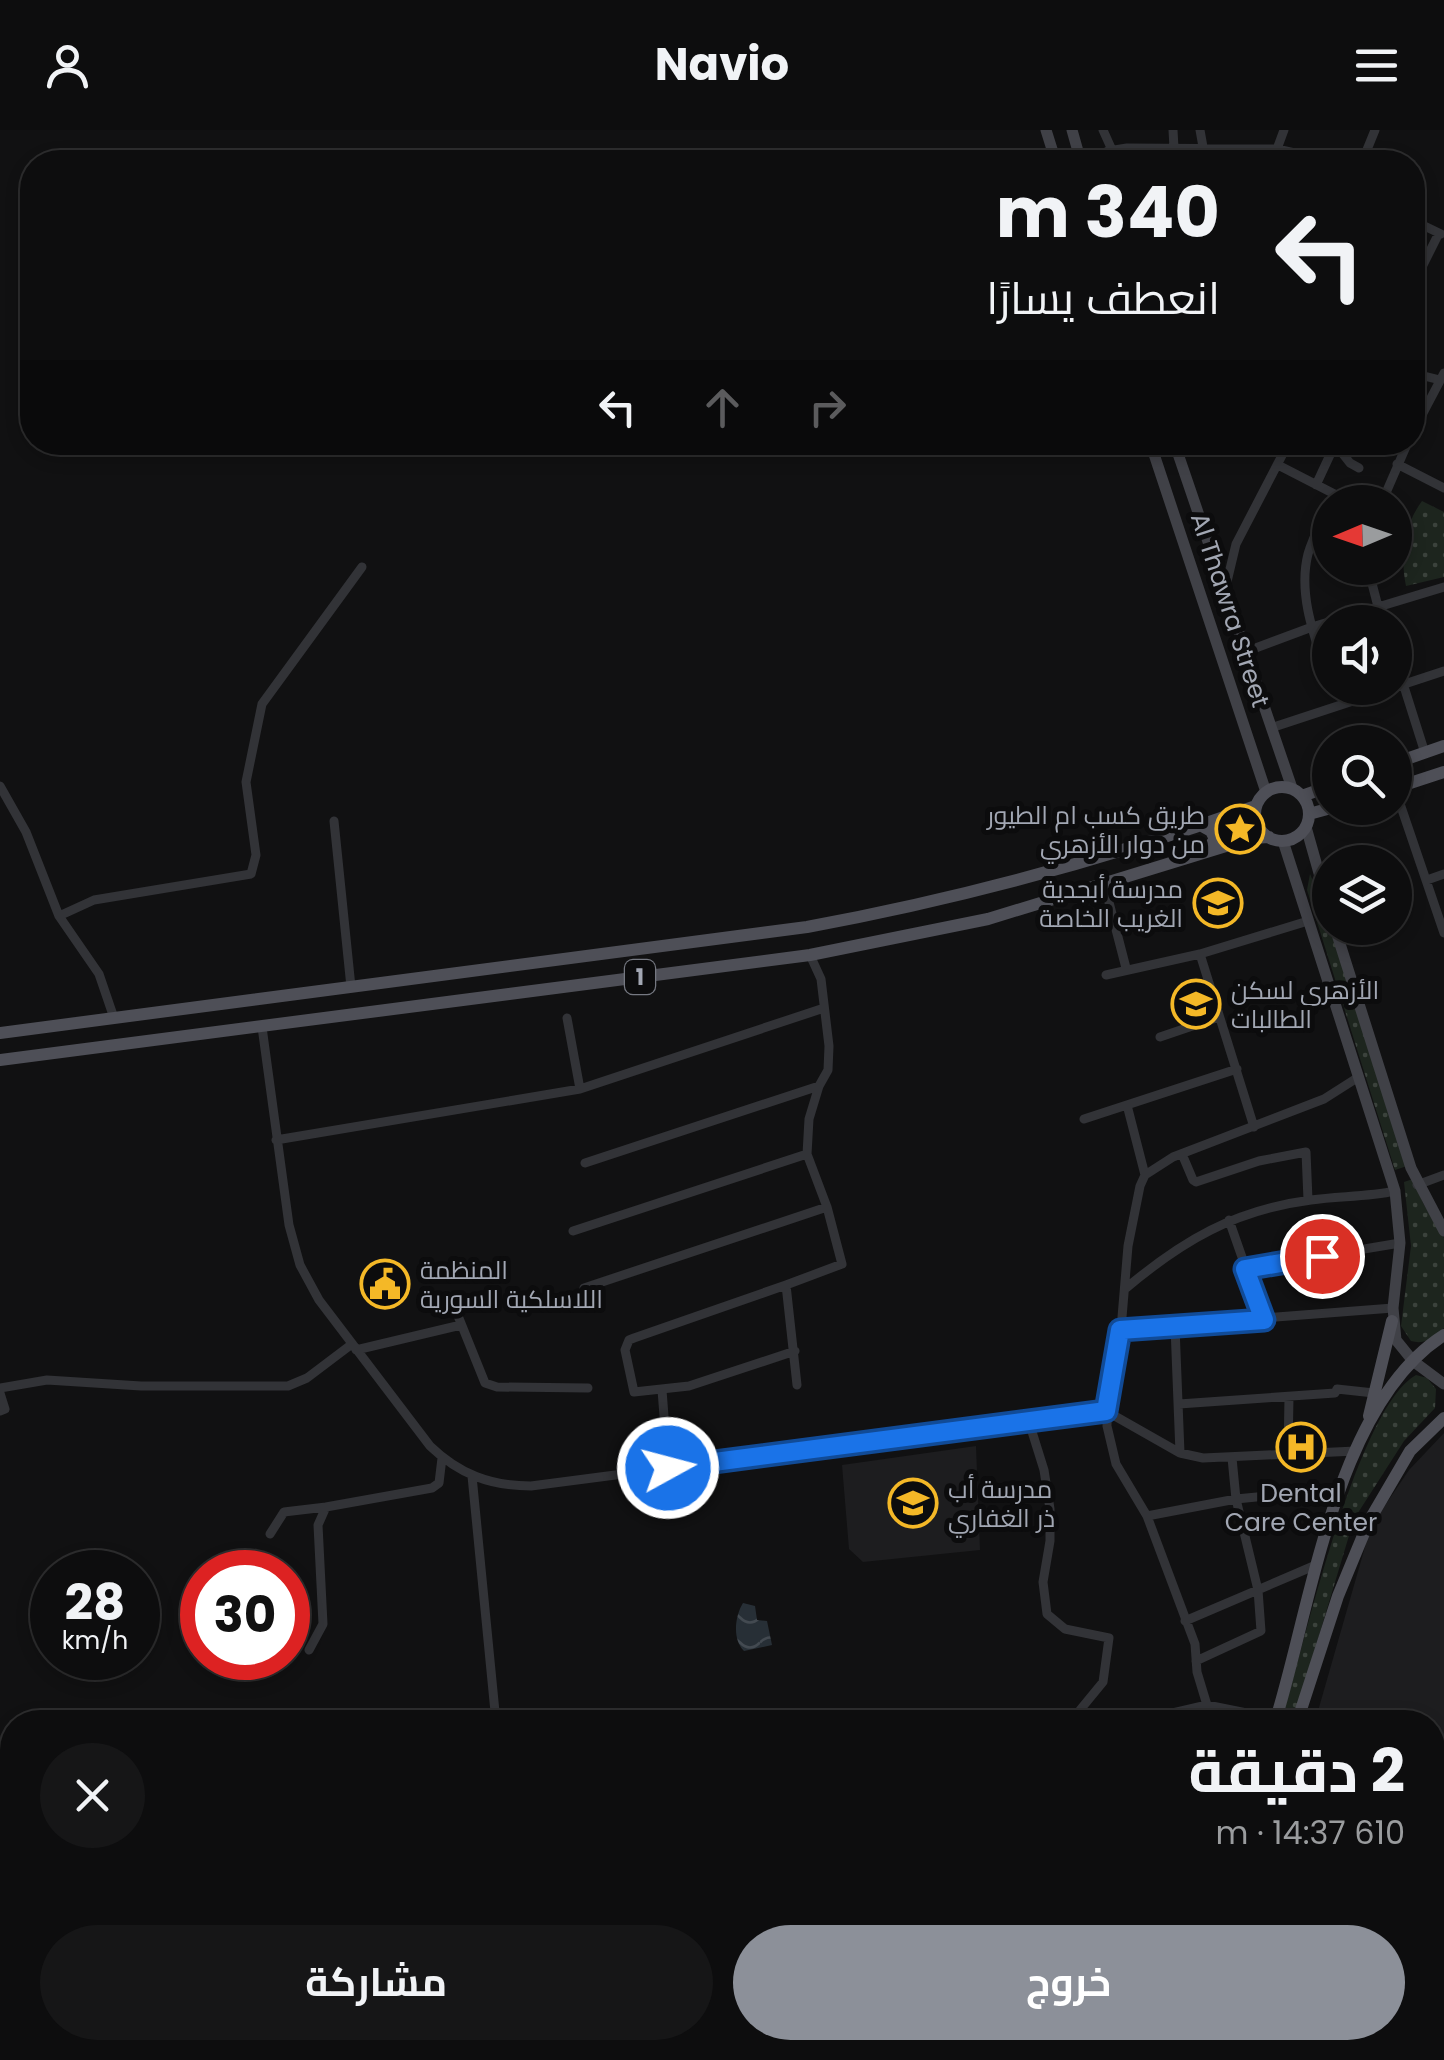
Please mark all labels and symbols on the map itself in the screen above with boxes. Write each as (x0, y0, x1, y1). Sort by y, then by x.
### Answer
north arrow (1312, 485, 1412, 585)
street label: Al Thawra Street (1182, 508, 1278, 712)
place label: طريق كسب ام الطيور من دوار الأزهري (985, 798, 1205, 864)
place icon: طريق كسب ام الطيور من دوار الأزهري (1214, 803, 1266, 855)
place label: مدرسة أبجدية الغريب الخاصة (1039, 872, 1183, 936)
school or university icon: مدرسة أبجدية الغريب الخاصة (1192, 877, 1244, 929)
road number: 1 (625, 960, 655, 994)
place label: الأزهري لسكن الطالبات (1231, 973, 1379, 1037)
school or university icon: الأزهري لسكن الطالبات (1170, 978, 1222, 1030)
pin (1280, 1214, 1365, 1299)
place label: المنظمة اللاسلكية السورية (420, 1253, 603, 1317)
public building icon: المنظمة اللاسلكية السورية (359, 1258, 411, 1310)
position arrow (616, 1416, 720, 1520)
hospital icon: Dental Care Center (1275, 1421, 1327, 1473)
place label: مدرسة أب ذر الغفاري (948, 1472, 1055, 1538)
place label: Dental Care Center (1225, 1476, 1377, 1540)
school or university icon: مدرسة أب ذر الغفاري (887, 1477, 939, 1529)
speed limit sign: 30 (180, 1550, 310, 1680)

